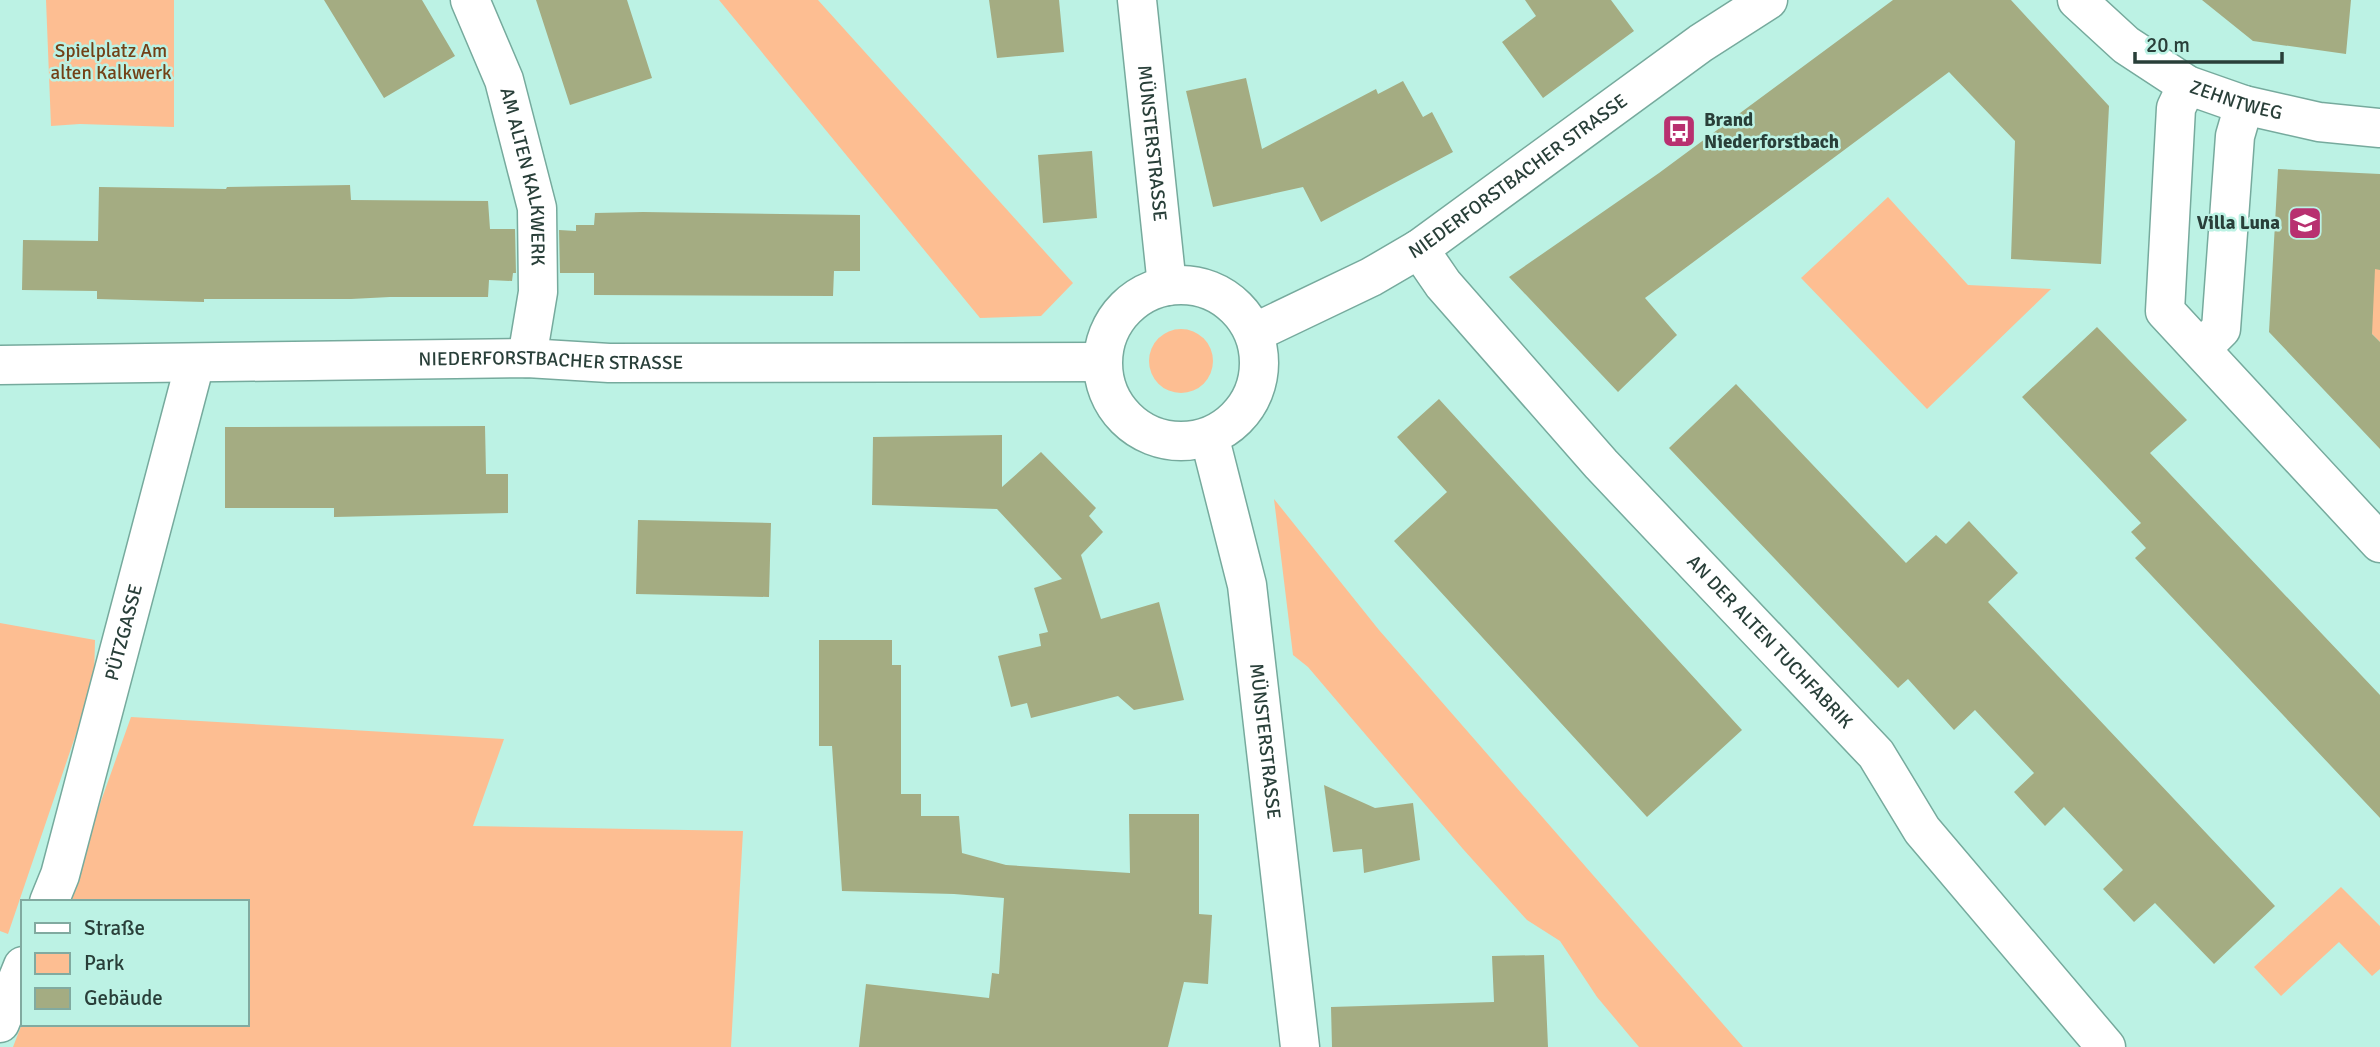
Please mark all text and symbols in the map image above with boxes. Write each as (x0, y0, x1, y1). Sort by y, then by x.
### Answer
scale bar (2135, 21, 2282, 65)
text: 20 m (2146, 32, 2190, 58)
park label: Spielplatz Am alten Kalkwerk (51, 39, 172, 85)
street label: MÜNSTERSTRASSE (1132, 64, 1172, 222)
street label: ZEHNTWEG (2187, 75, 2285, 125)
street label: AM ALTEN KALKWERK (494, 85, 550, 266)
street label: NIEDERFORSTBACHER STRASSE (1405, 89, 1632, 264)
place label: Brand Niederforstbach (1704, 108, 1839, 154)
bus stop icon: Brand Niederforstbach (1660, 112, 1698, 150)
school or university icon: Villa Luna (2286, 204, 2324, 242)
place label: Villa Luna (2197, 211, 2280, 235)
street label: NIEDERFORSTBACHER STRASSE (418, 346, 683, 375)
street label: AN DER ALTEN TUCHFABRIK (1682, 550, 1858, 734)
street label: PÜTZGASSE (100, 582, 148, 683)
street label: MÜNSTERSTRASSE (1244, 662, 1286, 821)
legend (21, 900, 248, 1026)
text: Straße (84, 915, 145, 941)
text: Park (84, 950, 125, 976)
text: Gebäude (84, 985, 163, 1011)

